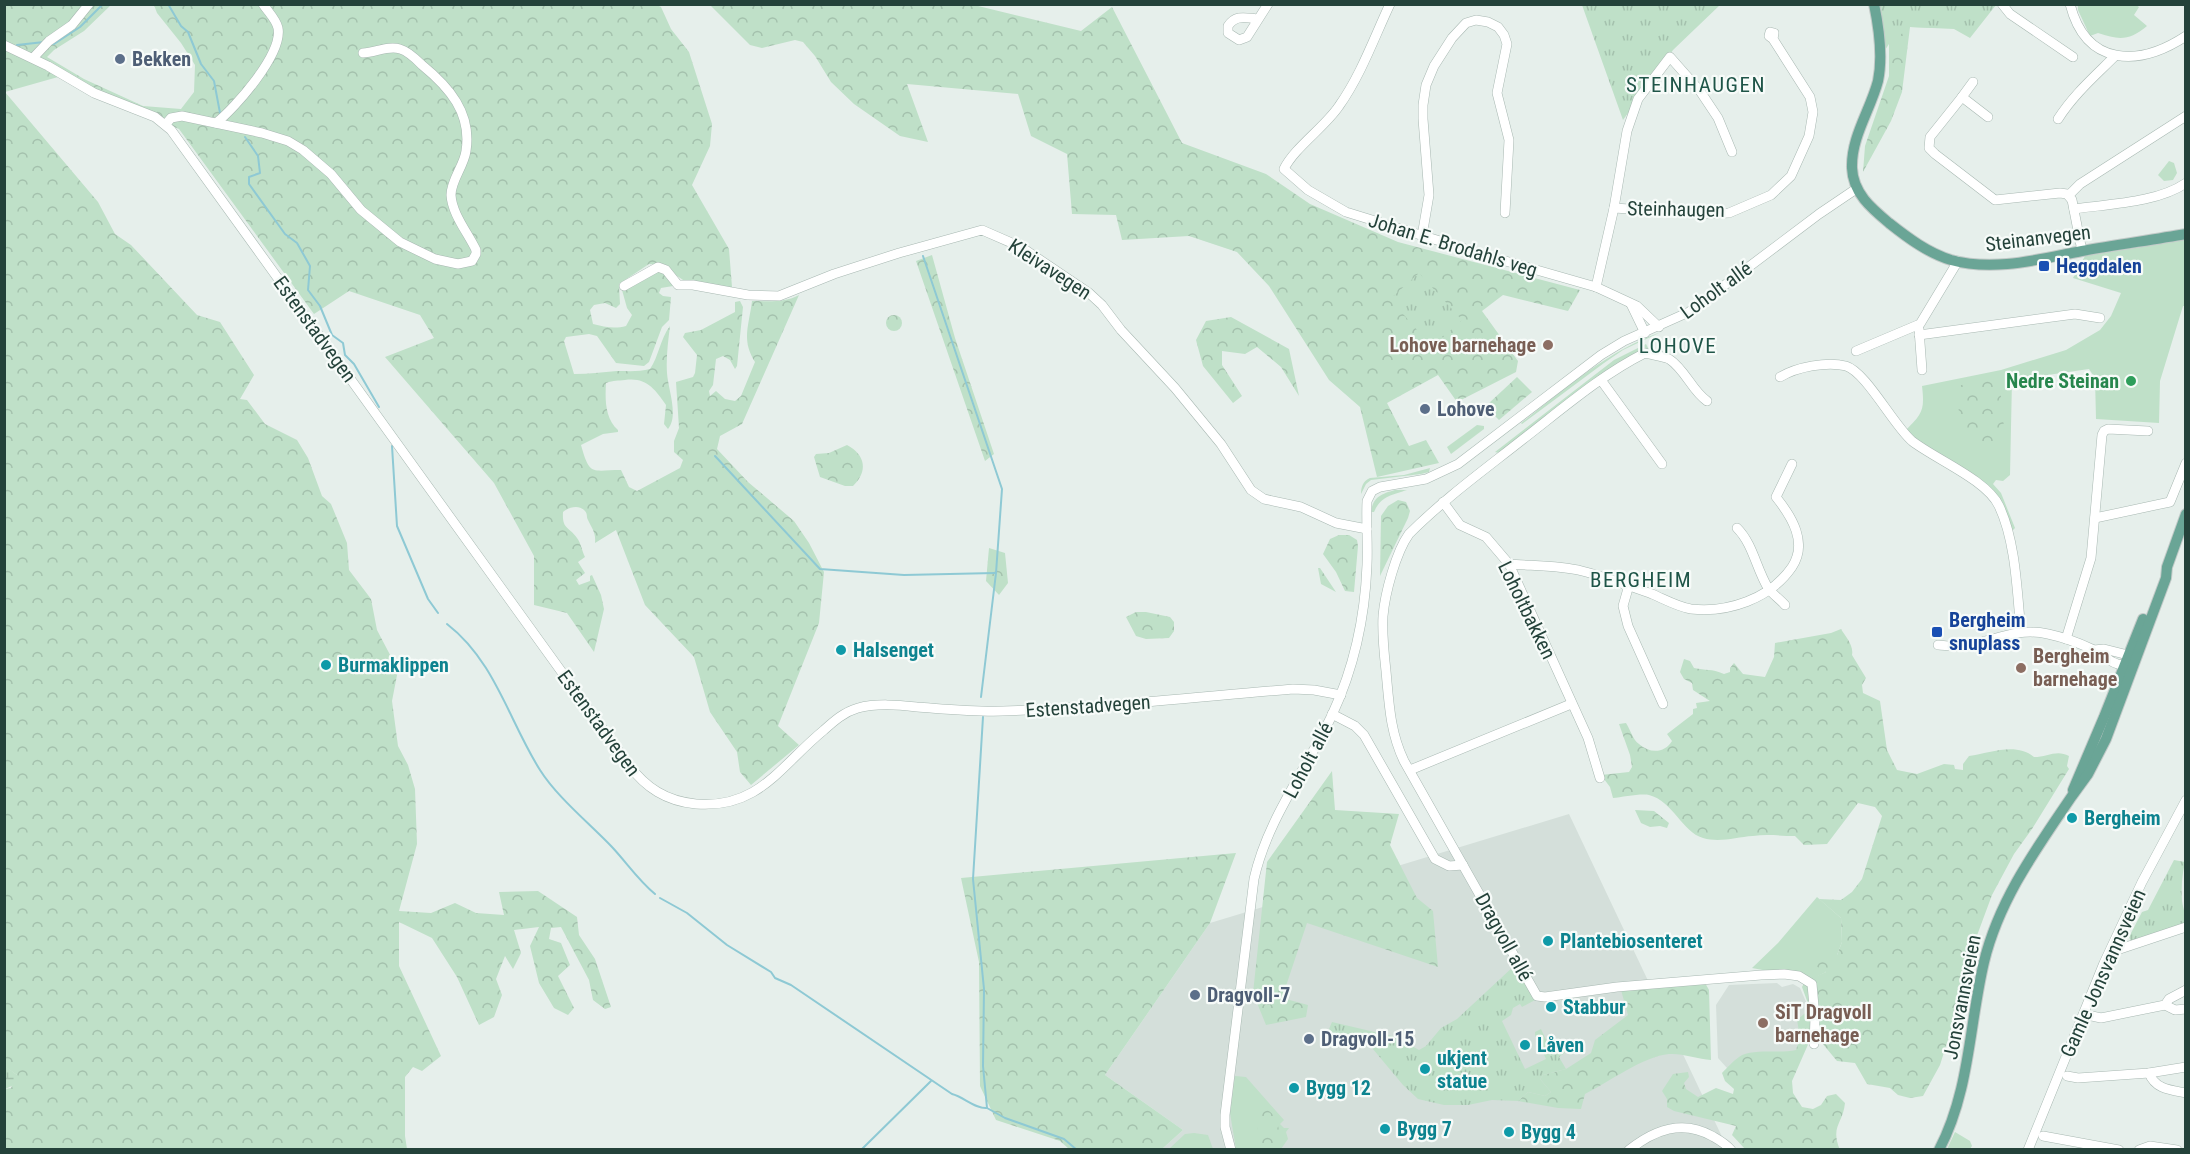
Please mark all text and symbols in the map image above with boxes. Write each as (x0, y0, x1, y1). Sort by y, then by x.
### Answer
place label: Bekken (132, 47, 191, 71)
marker: Bekken (113, 52, 127, 66)
district label: STEINHAUGEN (1626, 73, 1766, 97)
street label: Steinhaugen (1627, 196, 1725, 222)
street label: Johan E. Brodahls veg (1366, 208, 1540, 282)
street label: Steinanvegen (1984, 220, 2092, 256)
street label: Kleivavegen (1004, 233, 1096, 305)
place label: Heggdalen (2056, 254, 2142, 278)
street label: Loholt allé (1676, 256, 1756, 324)
marker: Heggdalen (2037, 259, 2051, 273)
street label: Estenstadvegen (268, 271, 362, 387)
place label: Lohove barnehage (1390, 333, 1536, 357)
district label: LOHOVE (1639, 334, 1717, 358)
marker: Lohove barnehage (1541, 338, 1555, 352)
place label: Nedre Steinan (2006, 369, 2119, 393)
marker: Nedre Steinan (2124, 374, 2138, 388)
place label: Lohove (1437, 397, 1495, 421)
marker: Lohove (1418, 402, 1432, 416)
street label: Loholtbakken (1493, 557, 1561, 663)
district label: BERGHEIM (1590, 568, 1692, 592)
place label: Bergheim snuplass (1949, 608, 2026, 655)
marker: Bergheim snuplass (1930, 625, 1944, 639)
place label: Halsenget (853, 638, 934, 662)
marker: Halsenget (834, 643, 848, 657)
place label: Bergheim barnehage (2033, 644, 2117, 691)
place label: Burmaklippen (338, 653, 449, 677)
marker: Burmaklippen (319, 658, 333, 672)
marker: Bergheim barnehage (2014, 661, 2028, 675)
street label: Estenstadvegen (552, 665, 646, 781)
street label: Estenstadvegen (1025, 690, 1151, 722)
street label: Loholt allé (1278, 718, 1338, 802)
place label: Bergheim (2084, 806, 2161, 830)
marker: Bergheim (2065, 811, 2079, 825)
street label: Gamle Jonsvannsveien (2055, 885, 2151, 1061)
street label: Dragvoll allé (1470, 889, 1538, 985)
place label: Plantebiosenteret (1560, 929, 1703, 953)
street label: Jonsvannsveien (1938, 933, 1986, 1061)
marker: Plantebiosenteret (1541, 934, 1555, 948)
place label: Dragvoll-7 (1207, 983, 1290, 1007)
marker: Dragvoll-7 (1188, 988, 1202, 1002)
place label: Stabbur (1563, 995, 1626, 1019)
marker: Stabbur (1544, 1000, 1558, 1014)
place label: SiT Dragvoll barnehage (1775, 1000, 1872, 1047)
marker: SiT Dragvoll barnehage (1756, 1016, 1770, 1030)
place label: Dragvoll-15 (1321, 1027, 1414, 1051)
marker: Dragvoll-15 (1302, 1032, 1316, 1046)
place label: Låven (1537, 1033, 1584, 1057)
marker: Låven (1518, 1038, 1532, 1052)
place label: ukjent statue (1437, 1046, 1487, 1093)
marker: ukjent statue (1418, 1062, 1432, 1076)
place label: Bygg 12 (1306, 1076, 1371, 1100)
marker: Bygg 12 (1287, 1081, 1301, 1095)
place label: Bygg 7 (1397, 1117, 1452, 1141)
place label: Bygg 4 (1521, 1120, 1576, 1144)
marker: Bygg 7 (1378, 1122, 1392, 1136)
marker: Bygg 4 (1502, 1125, 1516, 1139)

